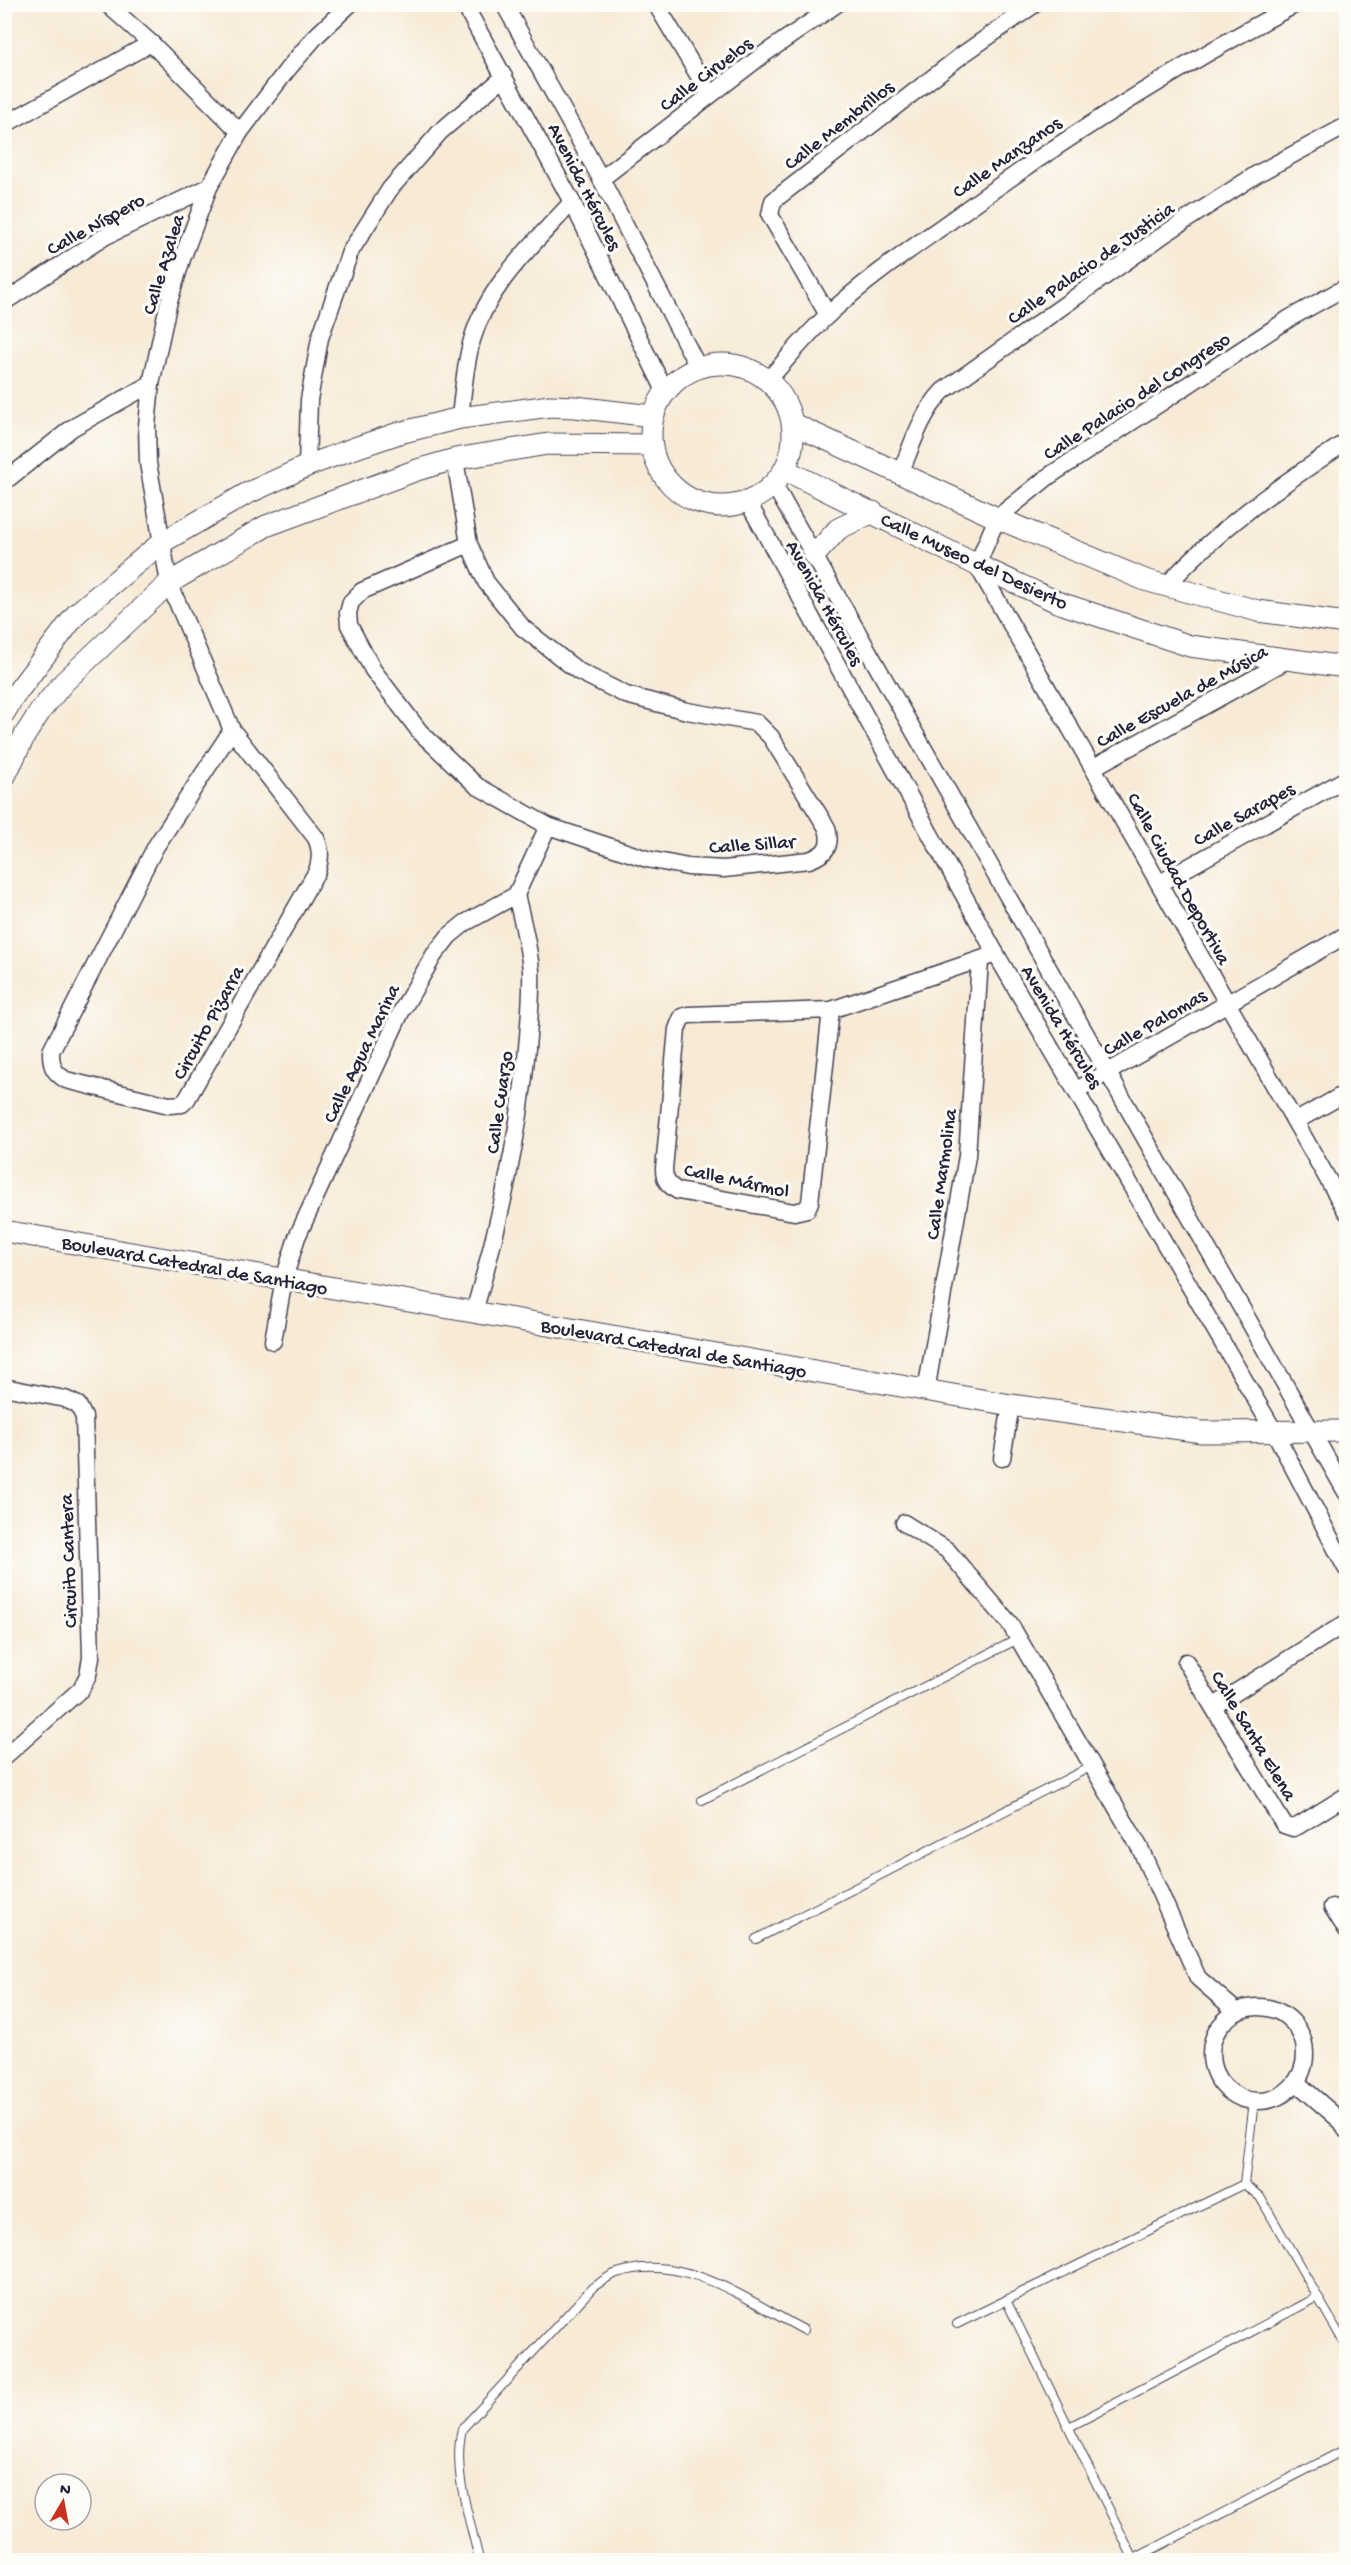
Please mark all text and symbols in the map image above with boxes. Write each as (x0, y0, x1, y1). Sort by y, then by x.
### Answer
street label: Calle Ciruelos (656, 33, 758, 118)
street label: Calle Membrillos (781, 76, 900, 177)
street label: Calle Manzanos (949, 113, 1067, 205)
street label: Avenida Hércules (541, 120, 625, 255)
street label: Calle Níspero (44, 190, 150, 262)
street label: Calle Palacio de Justicia (1004, 198, 1181, 331)
street label: Calle Azalea (139, 211, 192, 318)
street label: Calle Palacio del Congreso (1040, 329, 1236, 467)
street label: Calle Museo del Desierto (876, 510, 1071, 617)
street label: Avenida Hércules (779, 537, 867, 671)
street label: Calle Escuela de Música (1093, 641, 1273, 755)
street label: Calle Sarapes (1190, 779, 1300, 853)
street label: Calle Ciudad Deportiva (1120, 790, 1234, 970)
street label: Calle Sillar (708, 832, 798, 861)
street label: Circuito Pizarra (169, 962, 251, 1085)
street label: Avenida Hércules (1014, 962, 1106, 1094)
street label: Calle Agua Marina (320, 981, 407, 1128)
street label: Calle Palomas (1100, 985, 1212, 1063)
street label: Calle Cuarzo (483, 1050, 520, 1155)
street label: Calle Marmolina (923, 1107, 964, 1241)
street label: Calle Mármol (682, 1160, 791, 1205)
street label: Boulevard Catedral de Santiago (59, 1233, 329, 1302)
street label: Boulevard Catedral de Santiago (538, 1316, 808, 1385)
street label: Circuito Cantera (57, 1493, 84, 1628)
street label: Calle Santa Elena (1204, 1668, 1300, 1807)
north arrow (33, 2472, 93, 2532)
text: N (58, 2480, 72, 2501)

